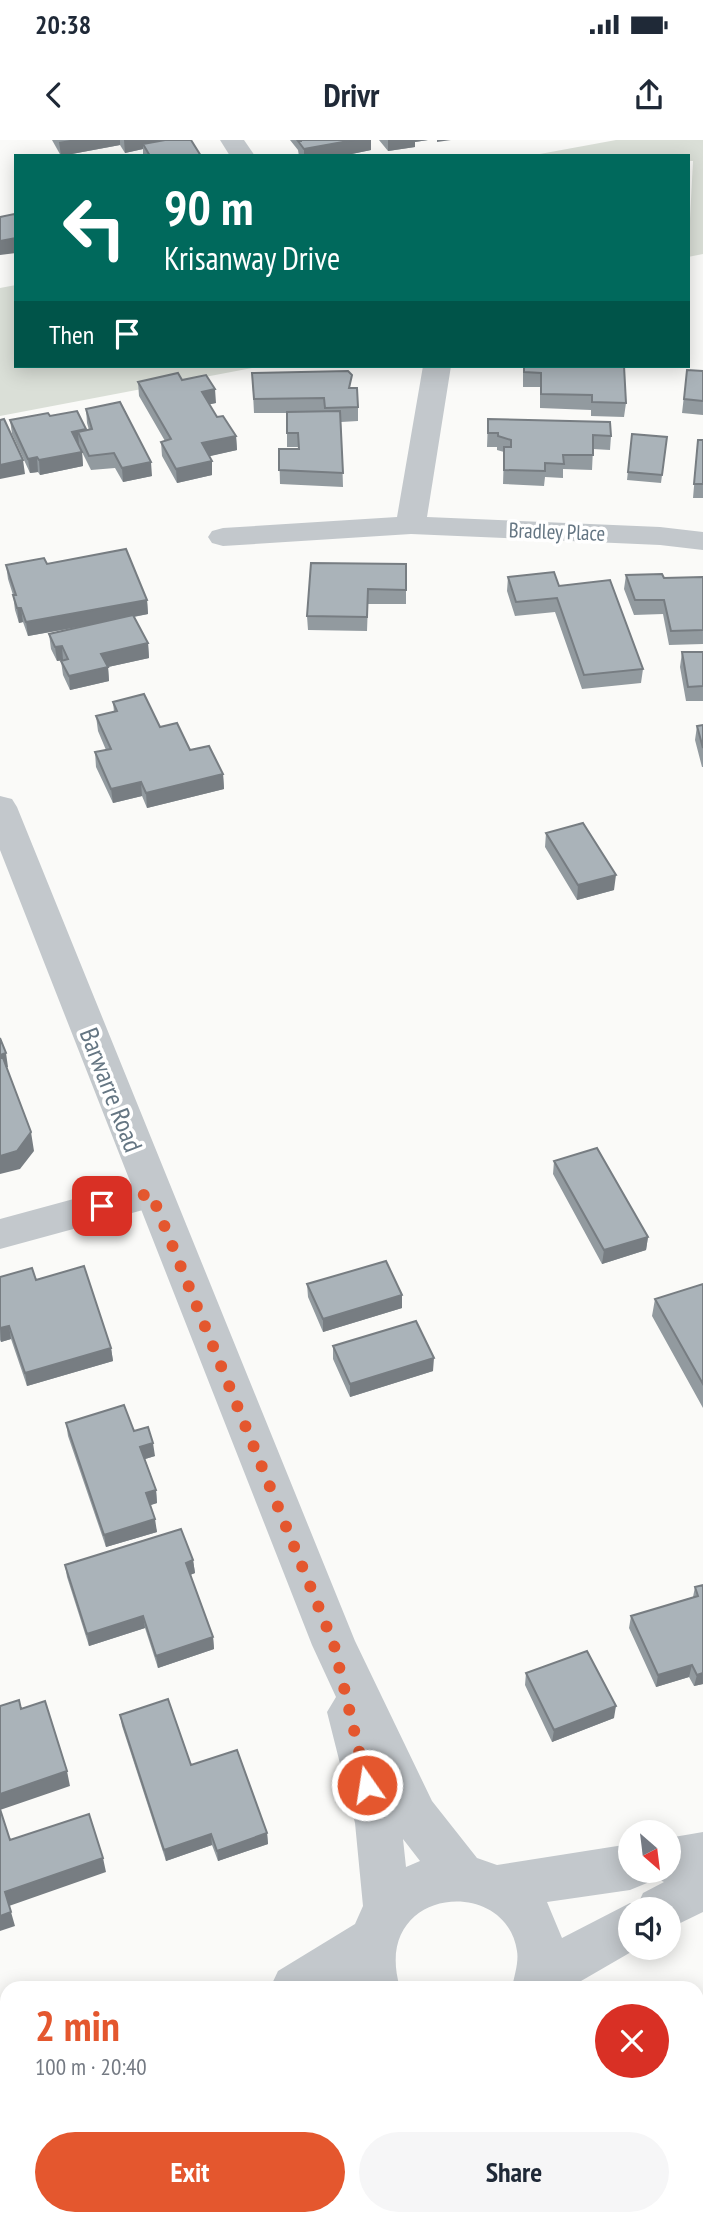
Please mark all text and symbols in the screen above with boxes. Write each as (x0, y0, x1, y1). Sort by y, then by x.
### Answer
text: 20:38 (35, 8, 91, 41)
text: Drivr (324, 74, 379, 116)
icon: back (35, 76, 73, 114)
icon: share (630, 76, 668, 114)
text: 90 m (164, 175, 253, 239)
icon: left (49, 182, 140, 273)
text: Krisanway Drive (164, 237, 340, 279)
icon: arrive (108, 315, 146, 353)
text: Then (49, 318, 94, 351)
street label: Bradley Place (508, 516, 606, 547)
street label: Barwarre Road (73, 1023, 150, 1157)
pin (72, 1176, 132, 1236)
icon: arrive (83, 1187, 121, 1225)
position arrow (330, 1748, 404, 1822)
north arrow (618, 1820, 681, 1883)
map controls (618, 1820, 681, 1960)
button: sound (618, 1897, 681, 1960)
text: 2 min (35, 1998, 120, 2053)
button: close (595, 2004, 669, 2078)
text: 100 m · 20:40 (35, 2052, 147, 2081)
button: Exit (35, 2132, 345, 2212)
button: Share (359, 2132, 669, 2212)

